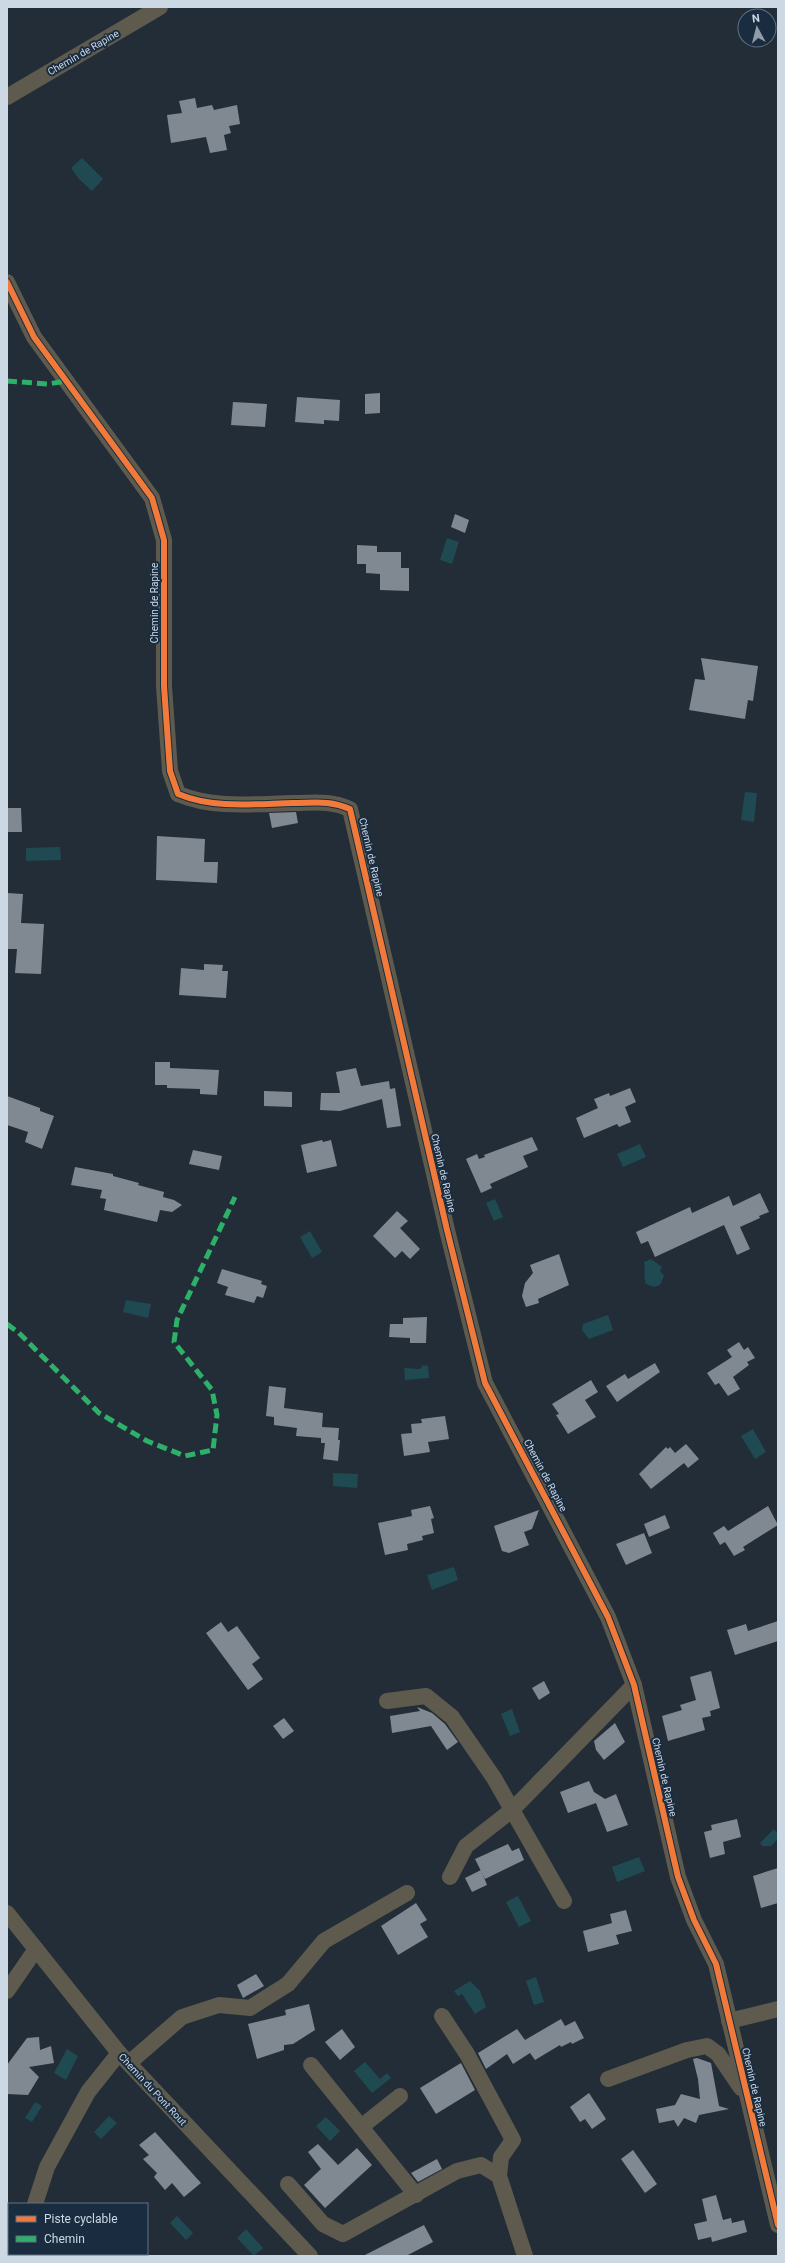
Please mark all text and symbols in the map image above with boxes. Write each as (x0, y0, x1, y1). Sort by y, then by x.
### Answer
north arrow (737, 8, 777, 48)
text: N (751, 12, 761, 25)
street label: Chemin de Rapine (46, 28, 121, 77)
street label: Chemin de Rapine (149, 563, 160, 643)
street label: Chemin de Rapine (357, 817, 386, 898)
street label: Chemin de Rapine (429, 1133, 458, 1214)
street label: Chemin de Rapine (522, 1437, 569, 1513)
street label: Chemin de Rapine (650, 1737, 679, 1818)
street label: Chemin de Rapine (740, 2047, 769, 2128)
street label: Chemin du Pont Rout (117, 2051, 189, 2127)
legend (8, 2203, 148, 2255)
text: Piste cyclable (44, 2212, 118, 2226)
text: Chemin (44, 2232, 85, 2246)

